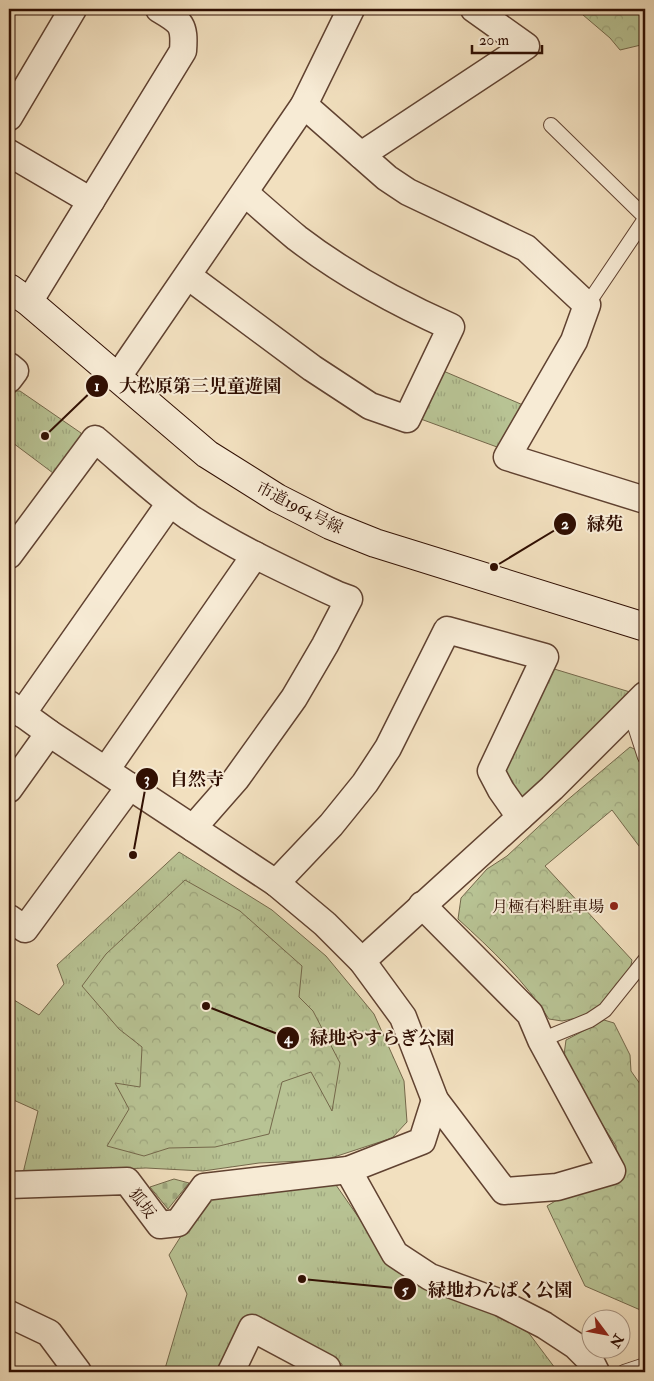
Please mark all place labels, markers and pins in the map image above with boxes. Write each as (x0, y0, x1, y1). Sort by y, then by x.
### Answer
callout: 大松原第三児童遊園 (84, 369, 291, 402)
callout: 緑苑 (552, 508, 633, 541)
callout: 自然寺 (135, 762, 234, 795)
place label: 月極有料駐車場 (492, 897, 604, 917)
marker: 月極有料駐車場 (608, 900, 620, 912)
callout: 緑地やすらぎ公園 (275, 1022, 464, 1055)
callout: 緑地わんぱく公園 (393, 1273, 582, 1306)

